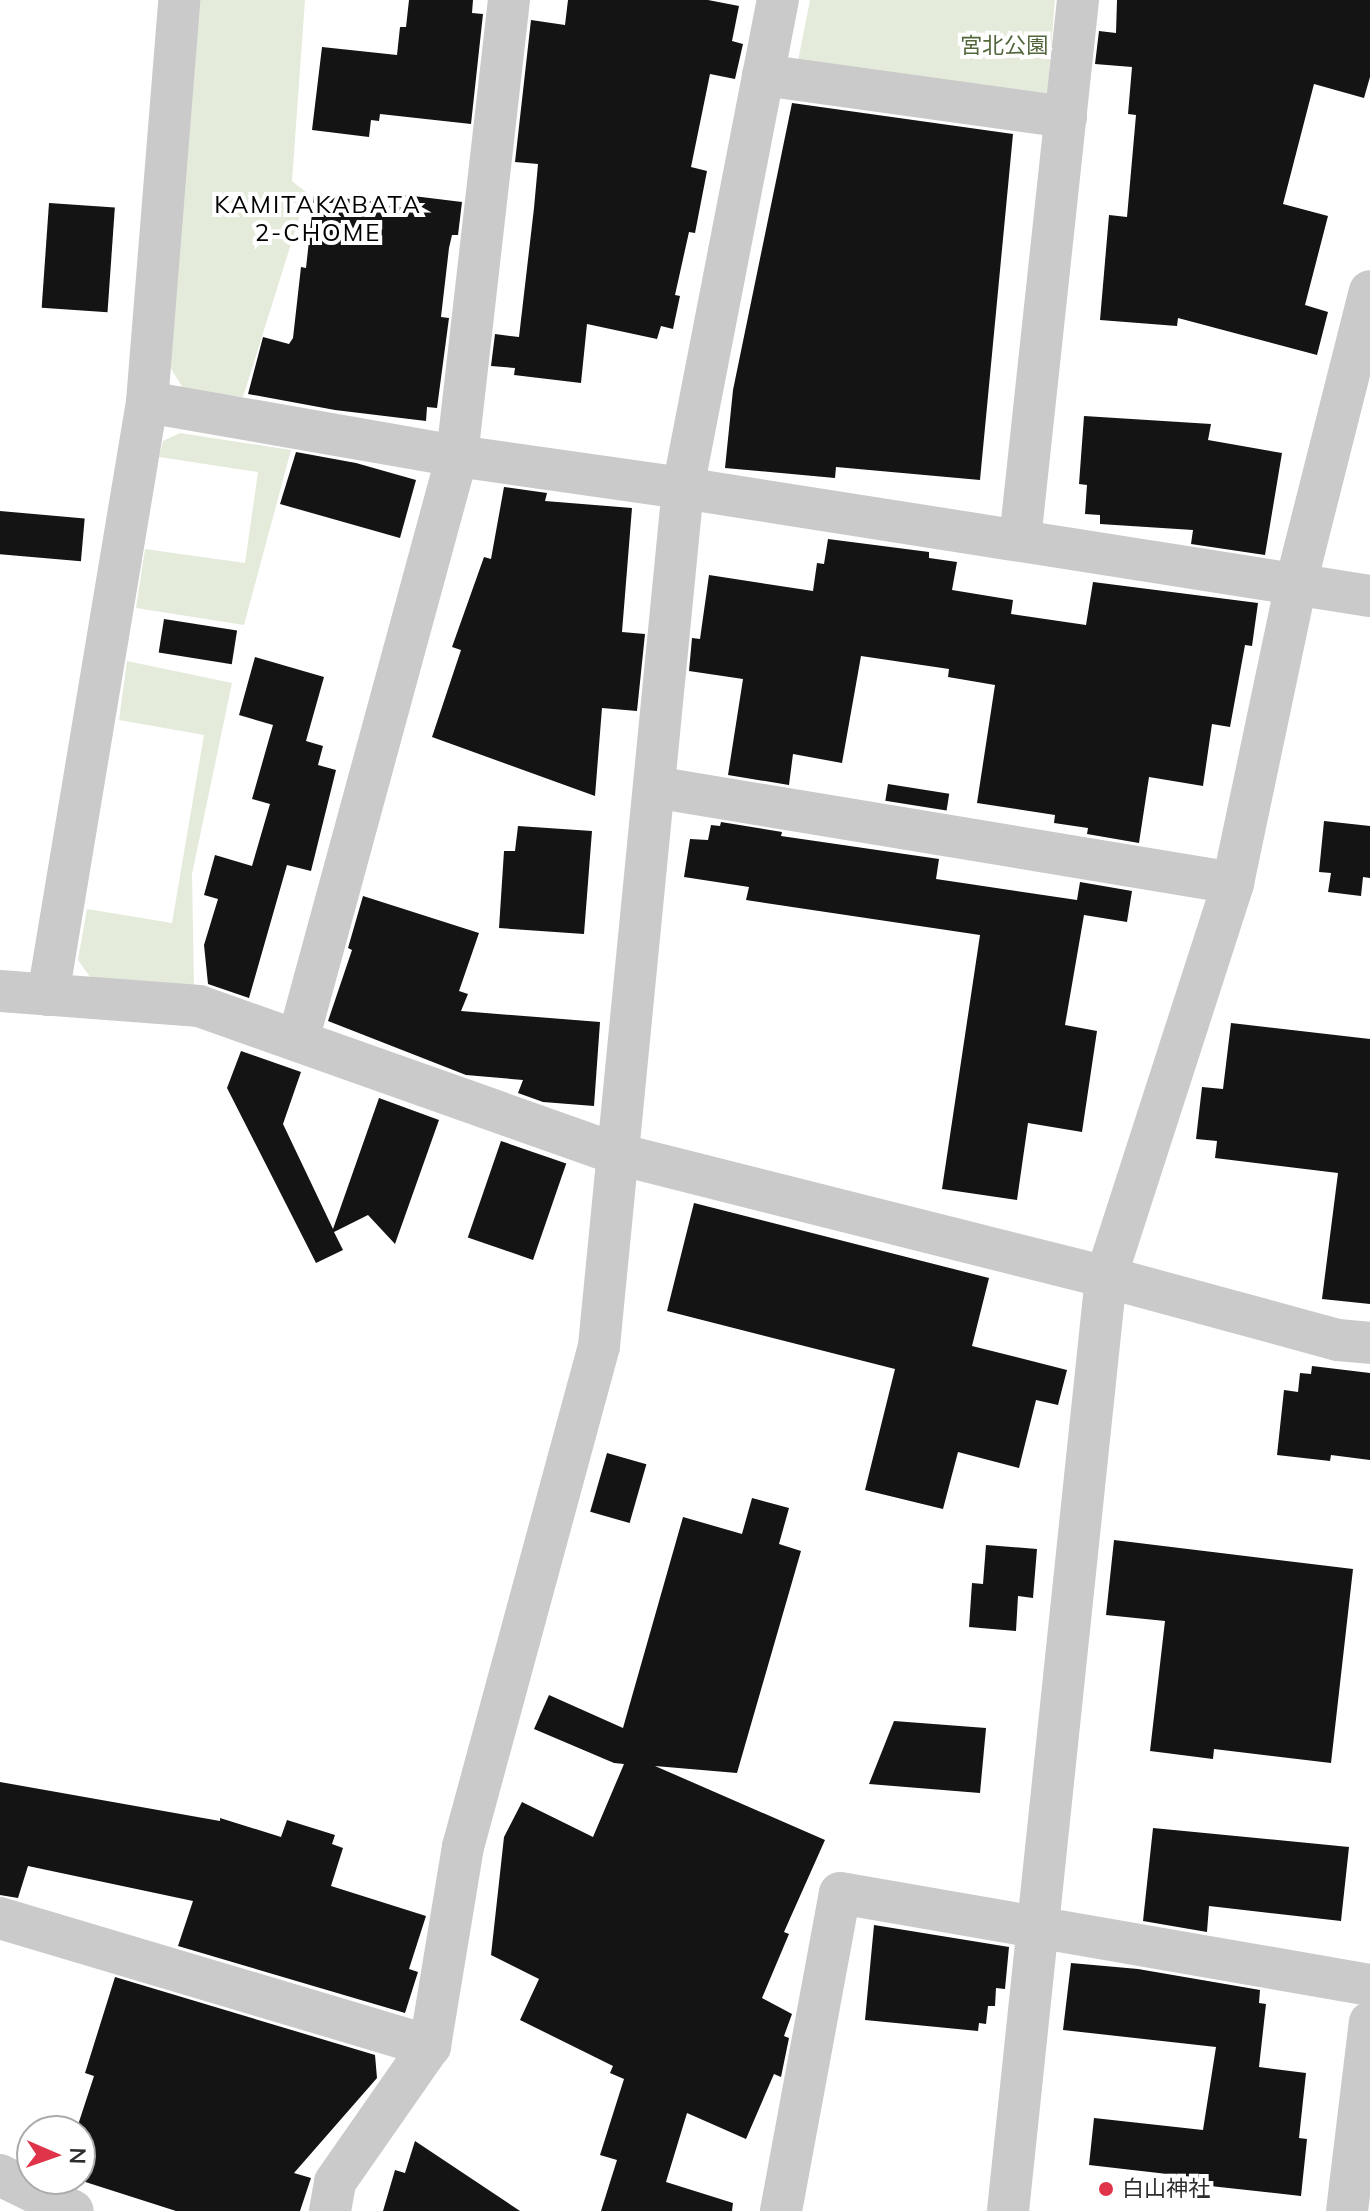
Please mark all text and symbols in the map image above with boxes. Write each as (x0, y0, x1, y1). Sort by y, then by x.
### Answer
park label: 宮北公園 (960, 33, 1048, 59)
district label: KAMITAKABATA 2-CHOME (214, 191, 422, 247)
north arrow (16, 2115, 96, 2195)
text: N (64, 2147, 92, 2165)
place label: 白山神社 (1122, 2176, 1210, 2202)
marker: 白山神社 (1097, 2180, 1115, 2198)

